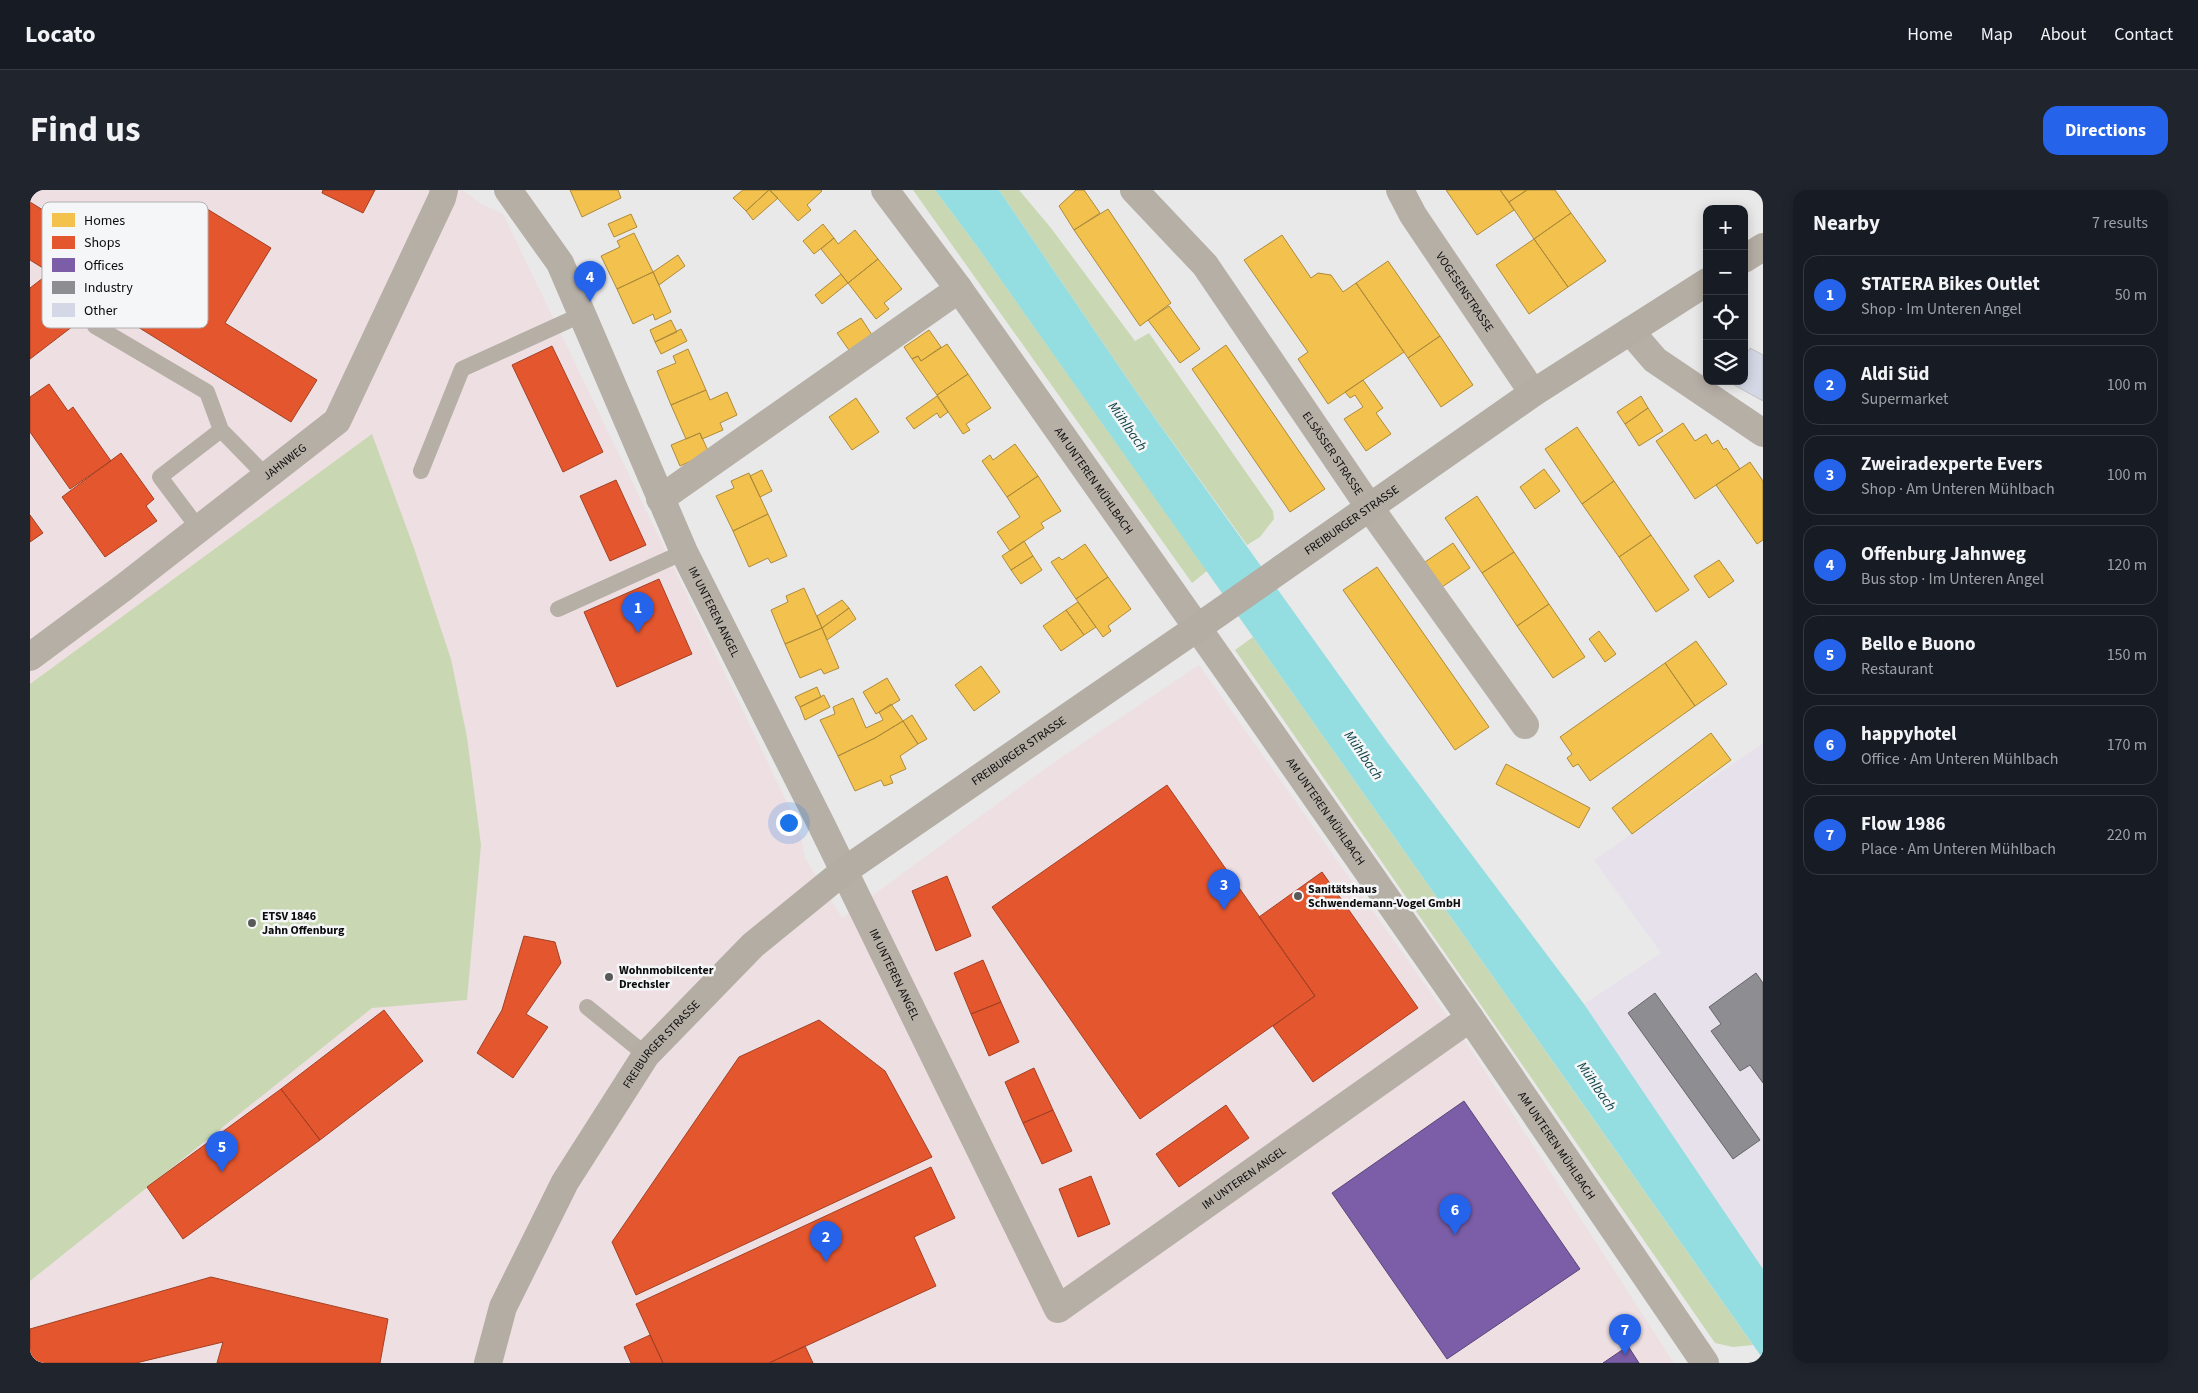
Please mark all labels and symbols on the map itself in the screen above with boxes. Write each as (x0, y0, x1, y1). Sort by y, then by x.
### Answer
legend (42, 202, 208, 328)
text: Homes (84, 211, 125, 231)
text: Shops (84, 233, 120, 253)
street label: VOGESENSTRASSE (1431, 249, 1498, 336)
text: Offices (84, 256, 124, 276)
pin: 4 (574, 261, 606, 302)
text: Industry (84, 278, 133, 298)
text: Other (84, 301, 118, 321)
water label: Mühlbach (1103, 398, 1152, 455)
street label: ELSÄSSER STRASSE (1298, 408, 1367, 499)
street label: AM UNTEREN MÜHLBACH (1050, 424, 1137, 538)
street label: JAHNWEG (260, 440, 310, 485)
street label: FREIBURGER STRASSE (1301, 481, 1402, 559)
street label: IM UNTEREN ANGEL (684, 564, 744, 660)
pin: 1 (622, 592, 654, 633)
street label: FREIBURGER STRASSE (968, 712, 1070, 790)
water label: Mühlbach (1339, 727, 1388, 784)
street label: AM UNTEREN MÜHLBACH (1282, 755, 1369, 869)
your location (776, 810, 802, 836)
pin: 3 (1208, 869, 1240, 910)
place label: Sanitätshaus Schwendemann-Vogel GmbH (1308, 881, 1461, 912)
marker: Sanitätshaus Schwendemann-Vogel GmbH (1292, 890, 1304, 902)
place label: ETSV 1846 Jahn Offenburg (262, 908, 345, 939)
marker: ETSV 1846 Jahn Offenburg (246, 917, 258, 929)
street label: IM UNTEREN ANGEL (864, 926, 924, 1023)
place label: Wohnmobilcenter Drechsler (619, 962, 714, 993)
marker: Wohnmobilcenter Drechsler (603, 971, 615, 983)
street label: FREIBURGER STRASSE (619, 997, 704, 1092)
water label: Mühlbach (1572, 1058, 1621, 1115)
street label: AM UNTEREN MÜHLBACH (1513, 1088, 1599, 1203)
pin: 5 (206, 1131, 238, 1172)
street label: IM UNTEREN ANGEL (1198, 1142, 1290, 1214)
pin: 6 (1439, 1194, 1471, 1235)
pin: 2 (810, 1221, 842, 1262)
pin: 7 (1609, 1314, 1641, 1355)

